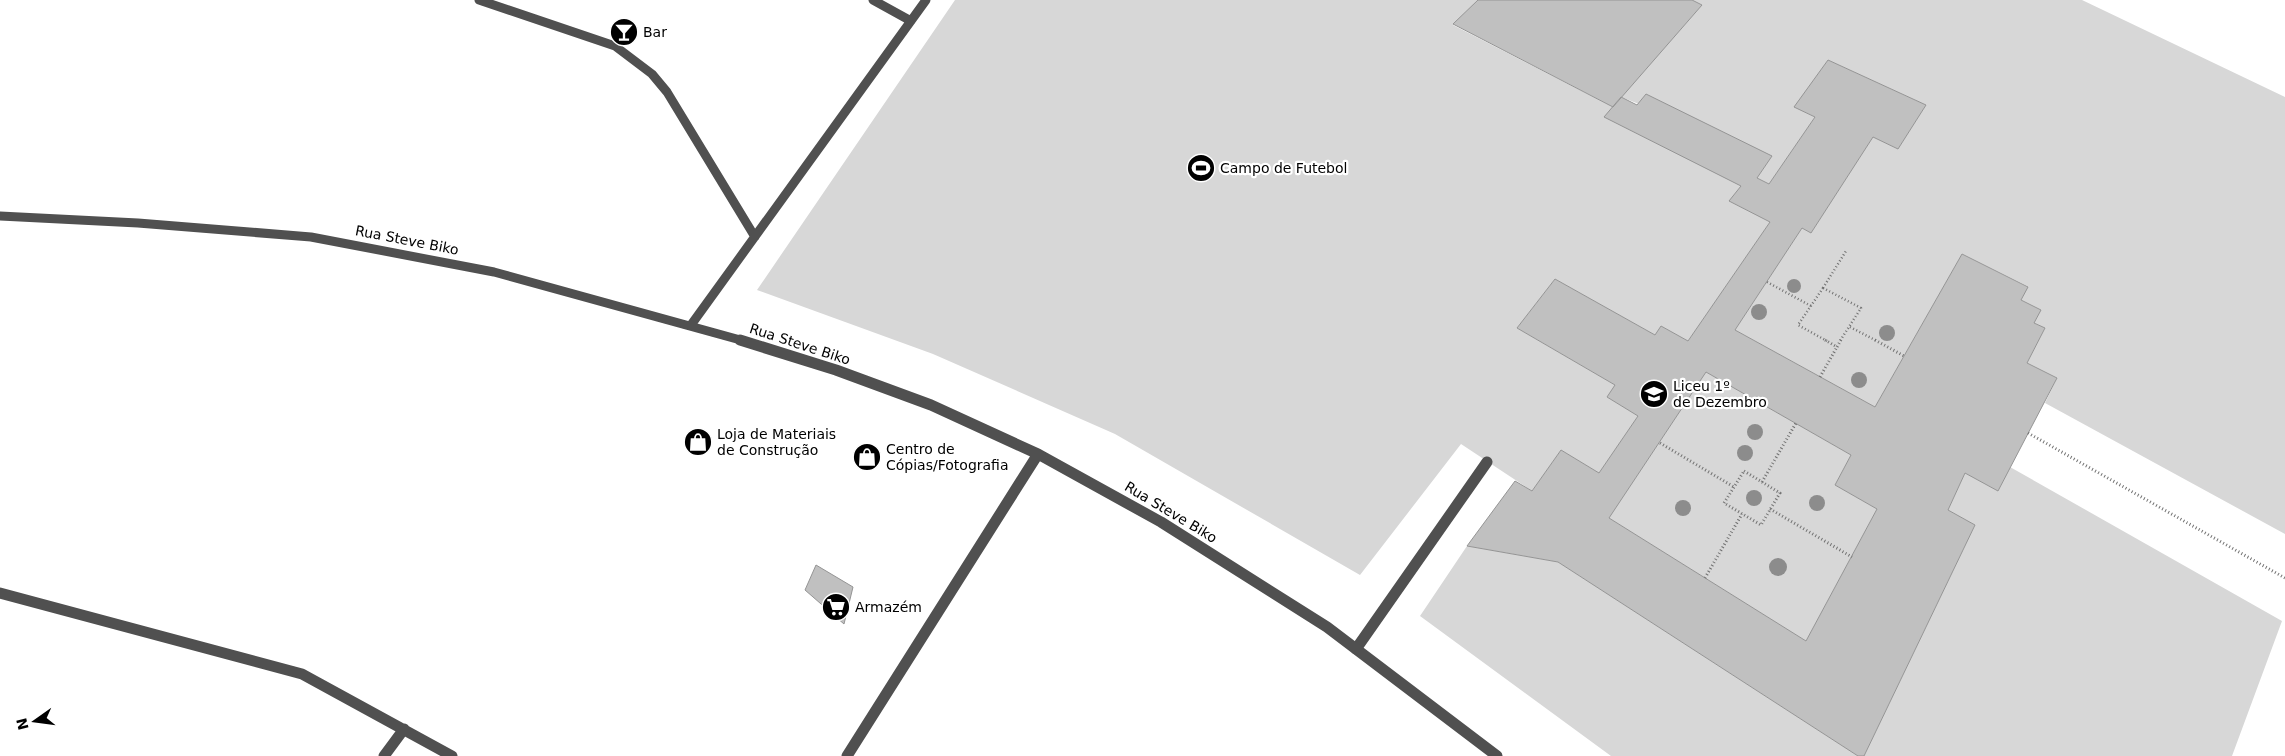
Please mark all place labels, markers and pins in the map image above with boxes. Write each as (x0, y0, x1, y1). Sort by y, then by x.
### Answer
bar icon: Bar (609, 17, 639, 47)
place label: Bar (643, 24, 667, 40)
sports icon: Campo de Futebol (1186, 153, 1216, 183)
place label: Campo de Futebol (1220, 160, 1347, 176)
place label: Liceu 1º de Dezembro (1673, 378, 1767, 410)
school or university icon: Liceu 1º de Dezembro (1639, 379, 1669, 409)
place label: Loja de Materiais de Construção (717, 426, 836, 458)
shop icon: Loja de Materiais de Construção (683, 427, 713, 457)
place label: Centro de Cópias/Fotografia (886, 441, 1009, 473)
shop icon: Centro de Cópias/Fotografia (852, 442, 882, 472)
supermarket icon: Armazém (821, 592, 851, 622)
place label: Armazém (855, 599, 922, 615)

